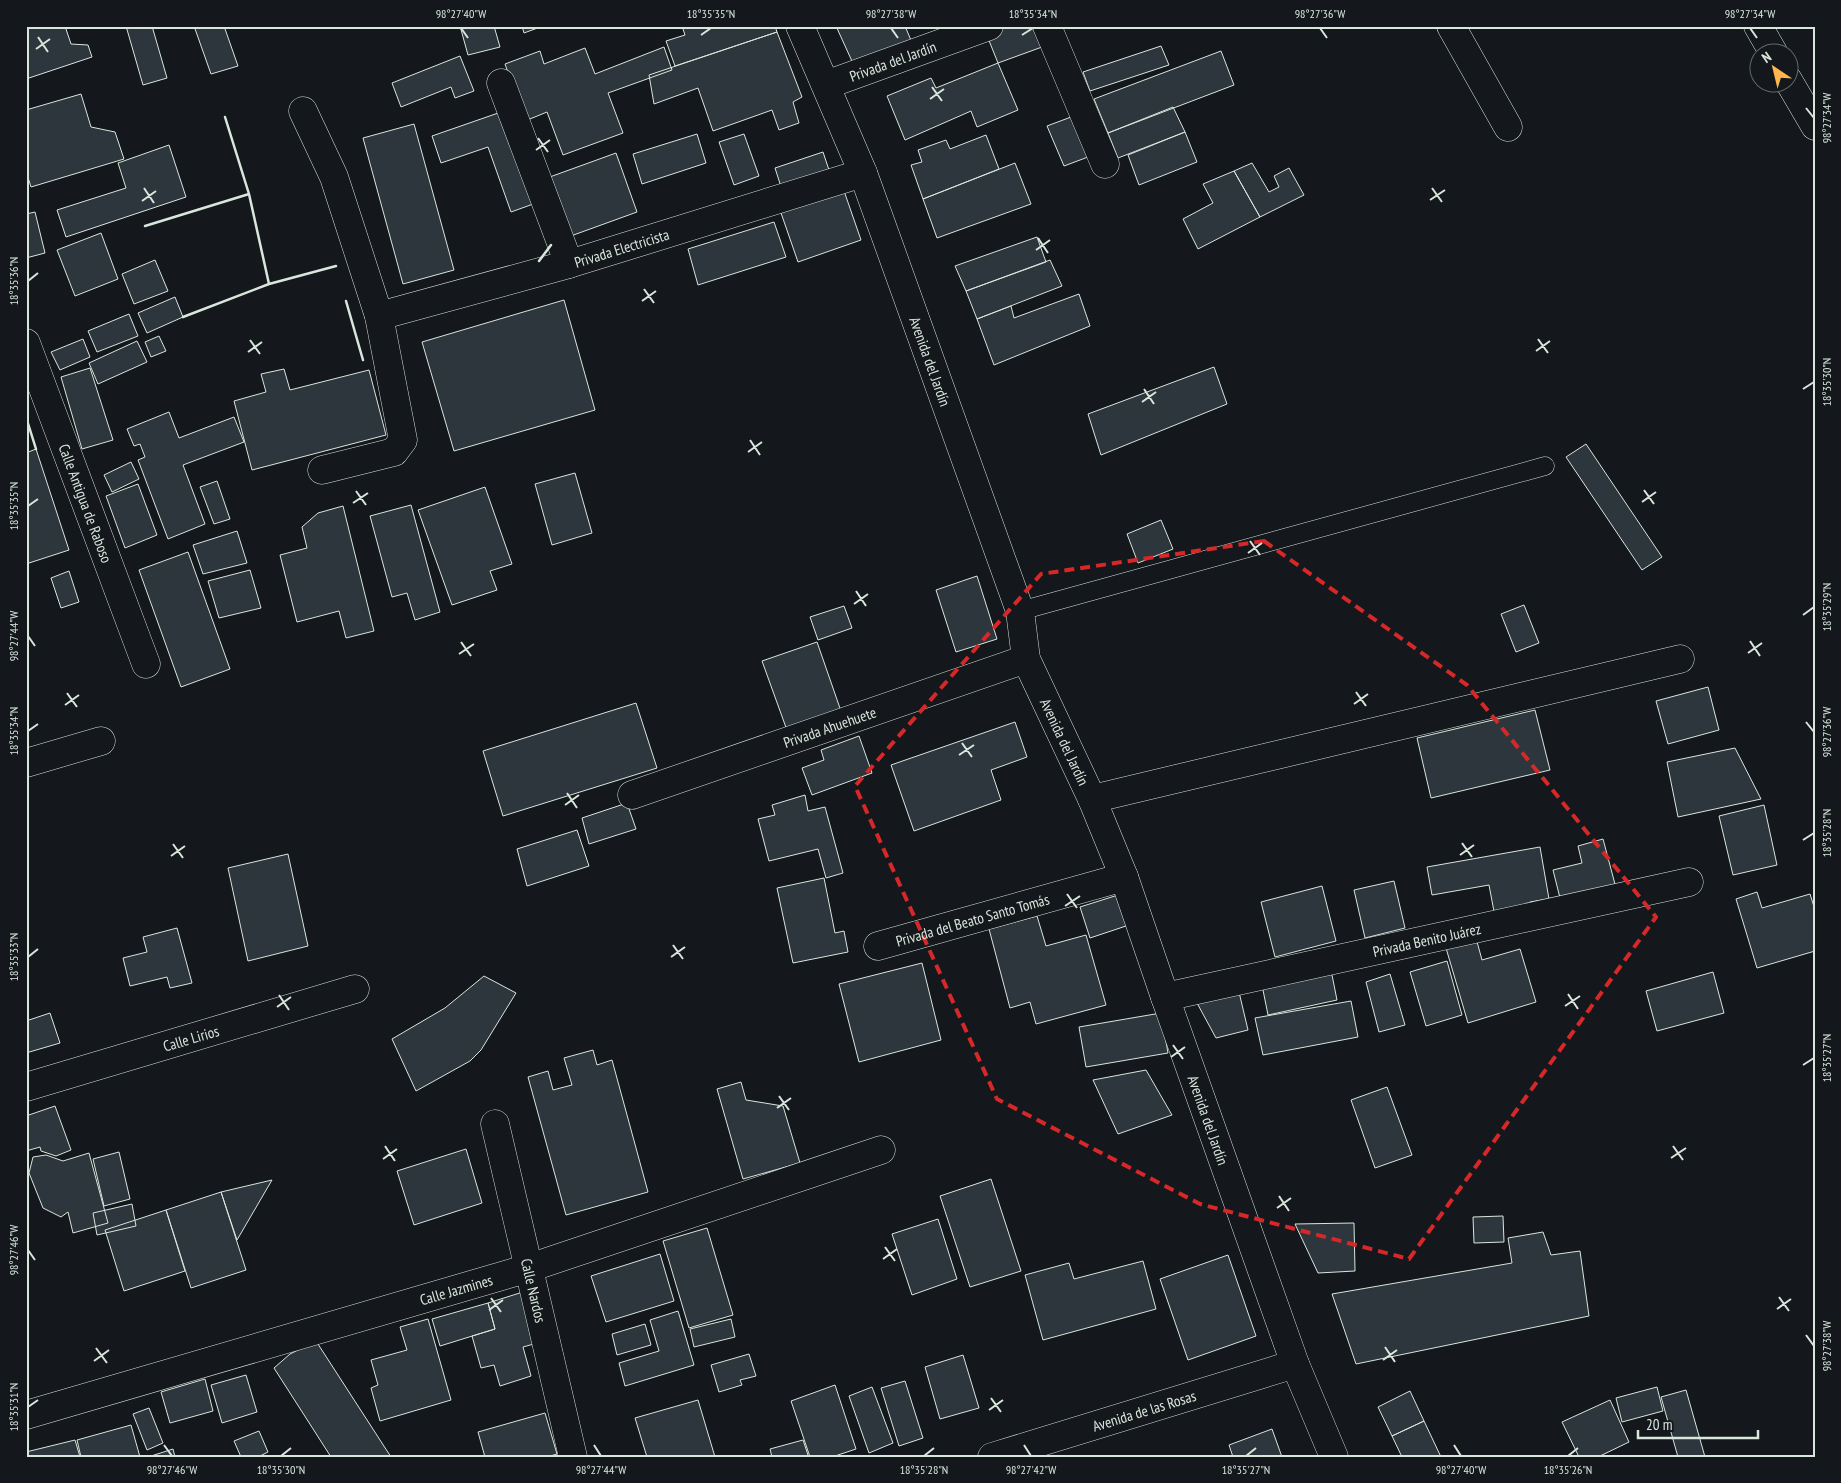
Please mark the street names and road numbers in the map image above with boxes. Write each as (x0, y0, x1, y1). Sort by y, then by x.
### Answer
street label: Privada del Jardín (847, 36, 939, 85)
street label: Privada Electricista (572, 224, 671, 271)
street label: Avenida del Jardín (906, 314, 955, 409)
street label: Calle Antigua de Raboso (55, 441, 117, 565)
street label: Avenida del Jardín (1036, 695, 1094, 788)
street label: Privada Ahuehuete (781, 702, 878, 752)
street label: Privada del Beato Santo Tomás (893, 889, 1051, 950)
street label: Privada Benito Juárez (1371, 918, 1482, 961)
street label: Calle Lirios (161, 1021, 221, 1055)
street label: Avenida del Jardín (1184, 1073, 1233, 1167)
street label: Calle Nardos (517, 1257, 551, 1324)
street label: Calle Jazmines (417, 1270, 495, 1309)
street label: Avenida de las Rosas (1090, 1386, 1198, 1435)

